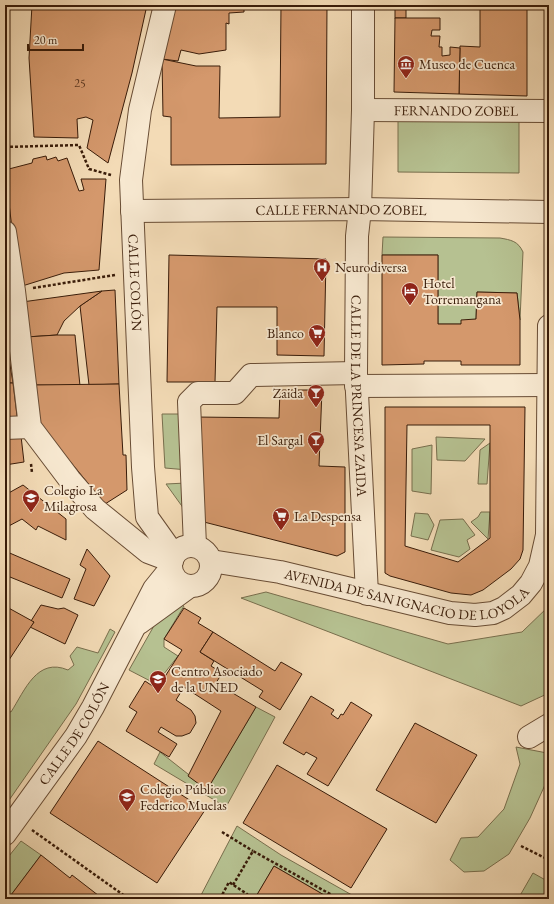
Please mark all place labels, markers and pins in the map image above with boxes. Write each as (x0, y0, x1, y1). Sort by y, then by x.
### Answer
museum icon: Museo de Cuenca (396, 54, 416, 79)
place label: Museo de Cuenca (419, 55, 516, 73)
hospital icon: Neurodiversa (312, 257, 332, 282)
place label: Neurodiversa (335, 258, 407, 276)
place label: Hotel Torremangana (423, 274, 502, 308)
hotel icon: Hotel Torremangana (400, 281, 420, 306)
supermarket icon: Blanco (307, 323, 327, 348)
place label: Blanco (267, 324, 304, 342)
bar icon: Zaida (306, 383, 326, 408)
place label: Zaida (273, 384, 303, 402)
bar icon: El Sargal (306, 430, 326, 455)
place label: El Sargal (257, 431, 304, 449)
place label: Colegio La Milagrosa (44, 481, 103, 515)
school or university icon: Colegio La Milagrosa (21, 488, 41, 513)
supermarket icon: La Despensa (271, 506, 291, 531)
place label: La Despensa (294, 507, 362, 525)
place label: Centro Asociado de la UNED (171, 662, 263, 696)
school or university icon: Centro Asociado de la UNED (148, 669, 168, 694)
place label: Colegio Público Federico Muelas (140, 780, 227, 814)
school or university icon: Colegio Público Federico Muelas (117, 787, 137, 812)

